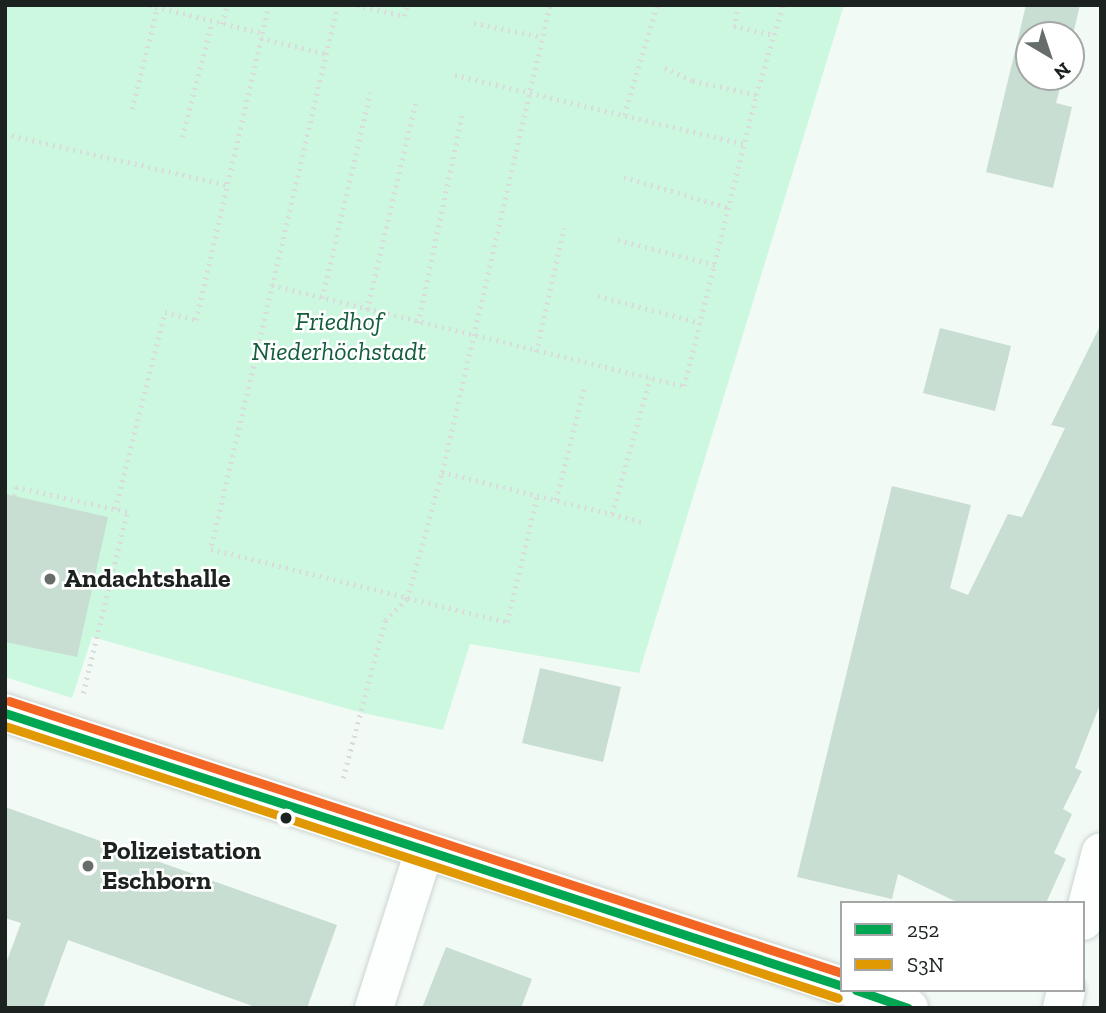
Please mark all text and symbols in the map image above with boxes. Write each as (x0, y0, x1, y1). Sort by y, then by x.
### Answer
north arrow (1015, 21, 1085, 91)
text: N (1049, 58, 1075, 85)
park label: Friedhof Niederhöchstadt (252, 306, 426, 368)
place label: Andachtshalle (64, 563, 231, 595)
marker: Andachtshalle (42, 571, 58, 587)
unlabelled marker (279, 811, 293, 825)
place label: Polizeistation Eschborn (102, 835, 261, 896)
marker: Polizeistation Eschborn (80, 858, 96, 874)
legend (840, 901, 1085, 992)
text: 252 (907, 917, 939, 942)
text: S3N (907, 952, 944, 977)

